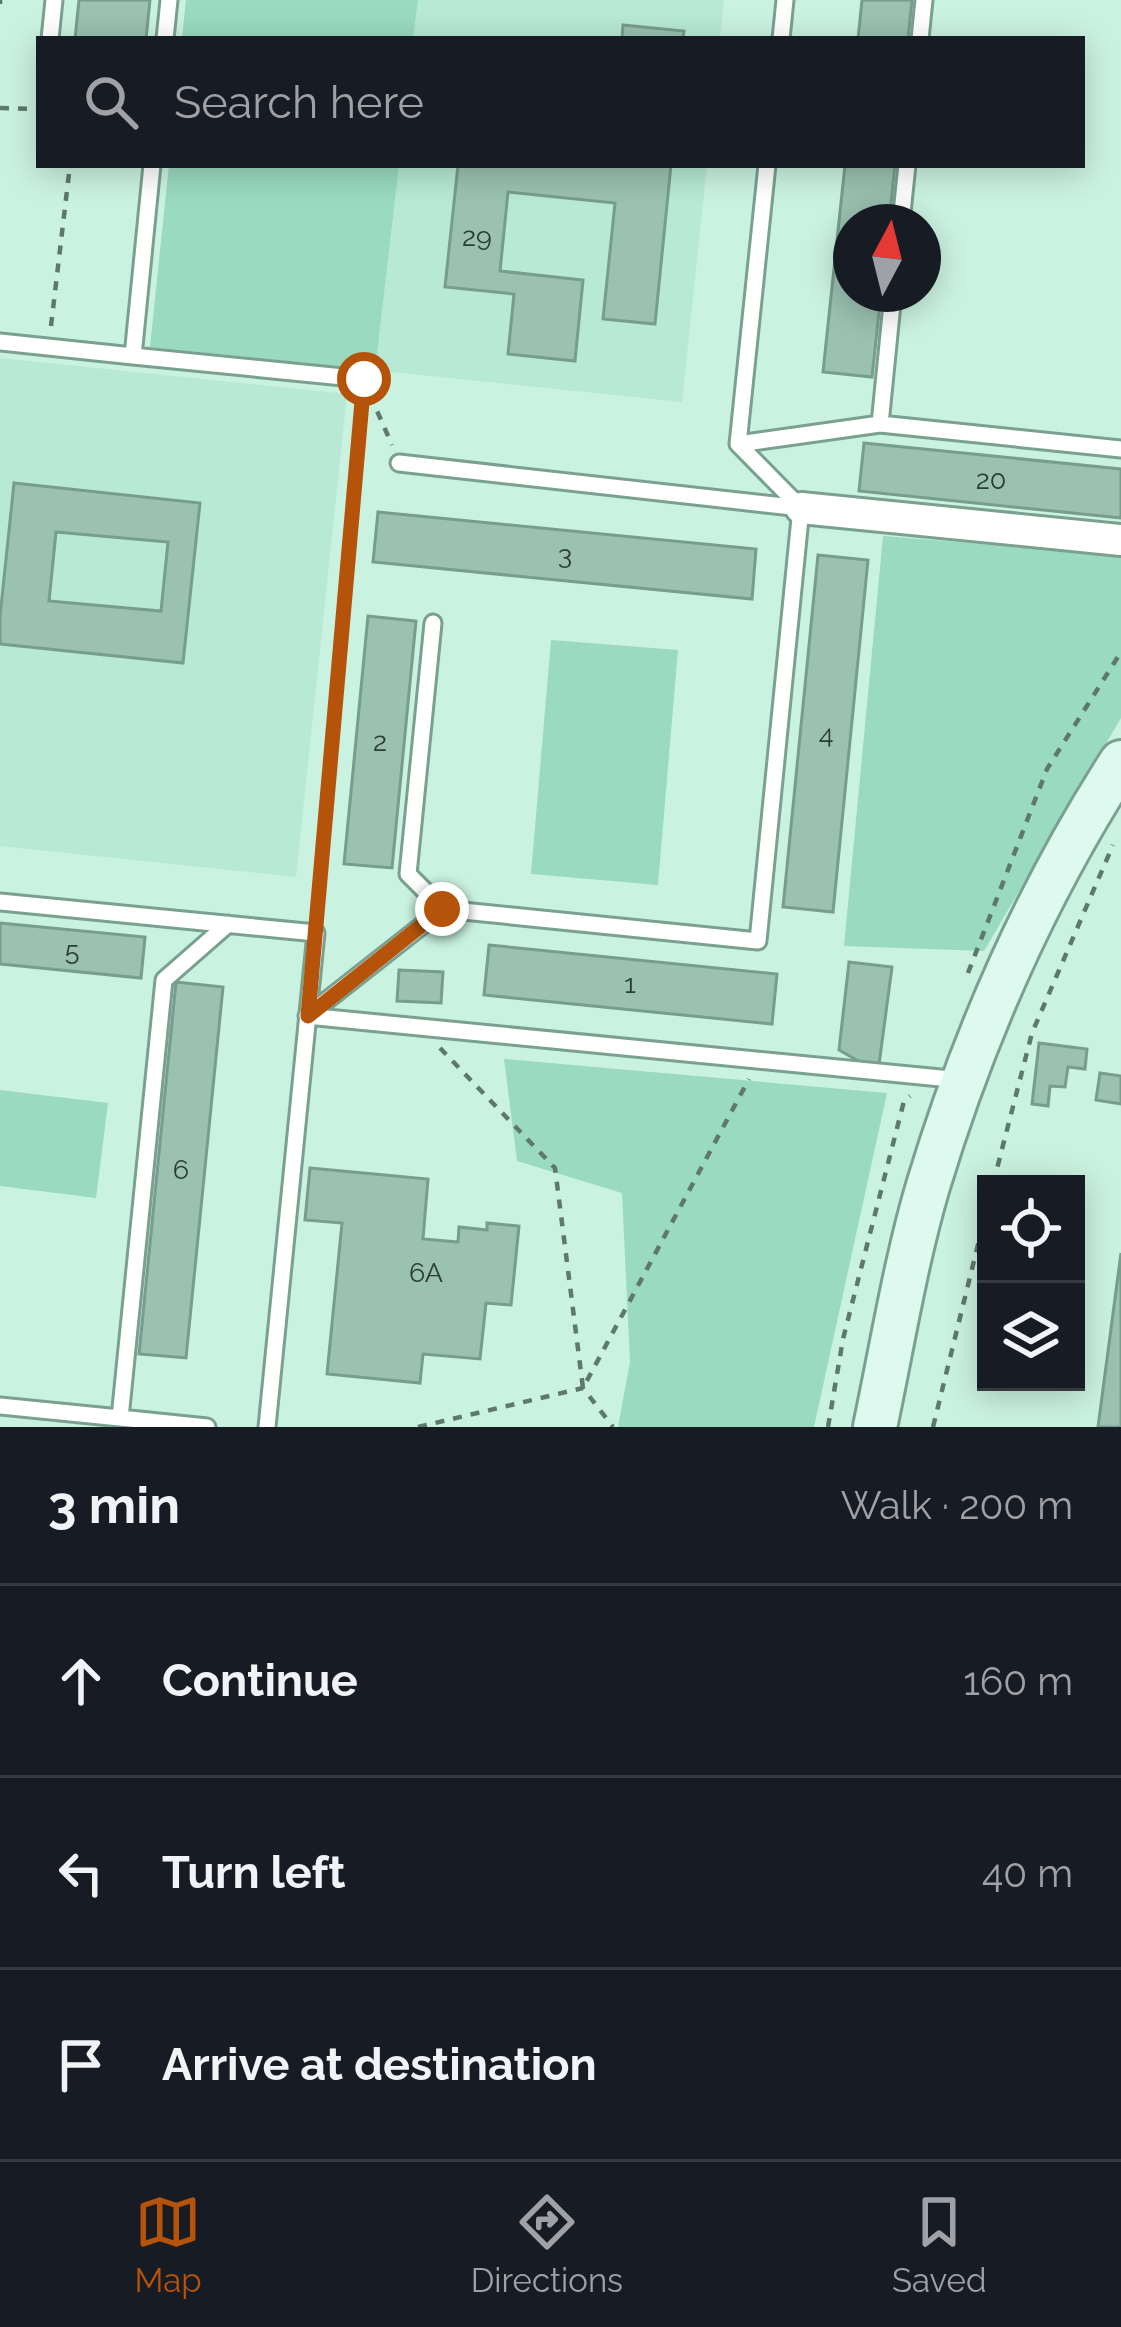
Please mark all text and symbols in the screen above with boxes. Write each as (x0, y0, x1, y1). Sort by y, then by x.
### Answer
search box (36, 36, 1085, 168)
icon: search (78, 69, 144, 135)
text: Search here (174, 76, 424, 129)
north arrow (833, 204, 941, 312)
house number: 29 (462, 221, 492, 252)
route start (337, 352, 391, 406)
house number: 20 (976, 464, 1006, 495)
house number: 3 (558, 539, 572, 570)
house number: 4 (819, 718, 833, 749)
house number: 2 (373, 726, 387, 757)
route end (415, 882, 469, 936)
house number: 5 (65, 935, 79, 966)
house number: 1 (624, 968, 636, 999)
house number: 6 (173, 1154, 189, 1185)
map controls (977, 1175, 1085, 1391)
button: locate (977, 1175, 1085, 1283)
house number: 6А (409, 1257, 443, 1288)
button: layers (977, 1283, 1085, 1391)
text: 3 min (48, 1475, 180, 1535)
text: Walk · 200 m (841, 1482, 1073, 1528)
icon: ahead (48, 1648, 114, 1714)
text: Continue (162, 1654, 358, 1707)
text: 160 m (963, 1658, 1073, 1704)
icon: left (48, 1840, 114, 1906)
text: Turn left (162, 1846, 345, 1899)
text: 40 m (982, 1850, 1073, 1896)
icon: arrive (48, 2032, 114, 2098)
text: Arrive at destination (162, 2038, 597, 2091)
tab: Map (135, 2189, 202, 2300)
tab: Directions (471, 2189, 623, 2300)
tab: Saved (892, 2189, 986, 2300)

